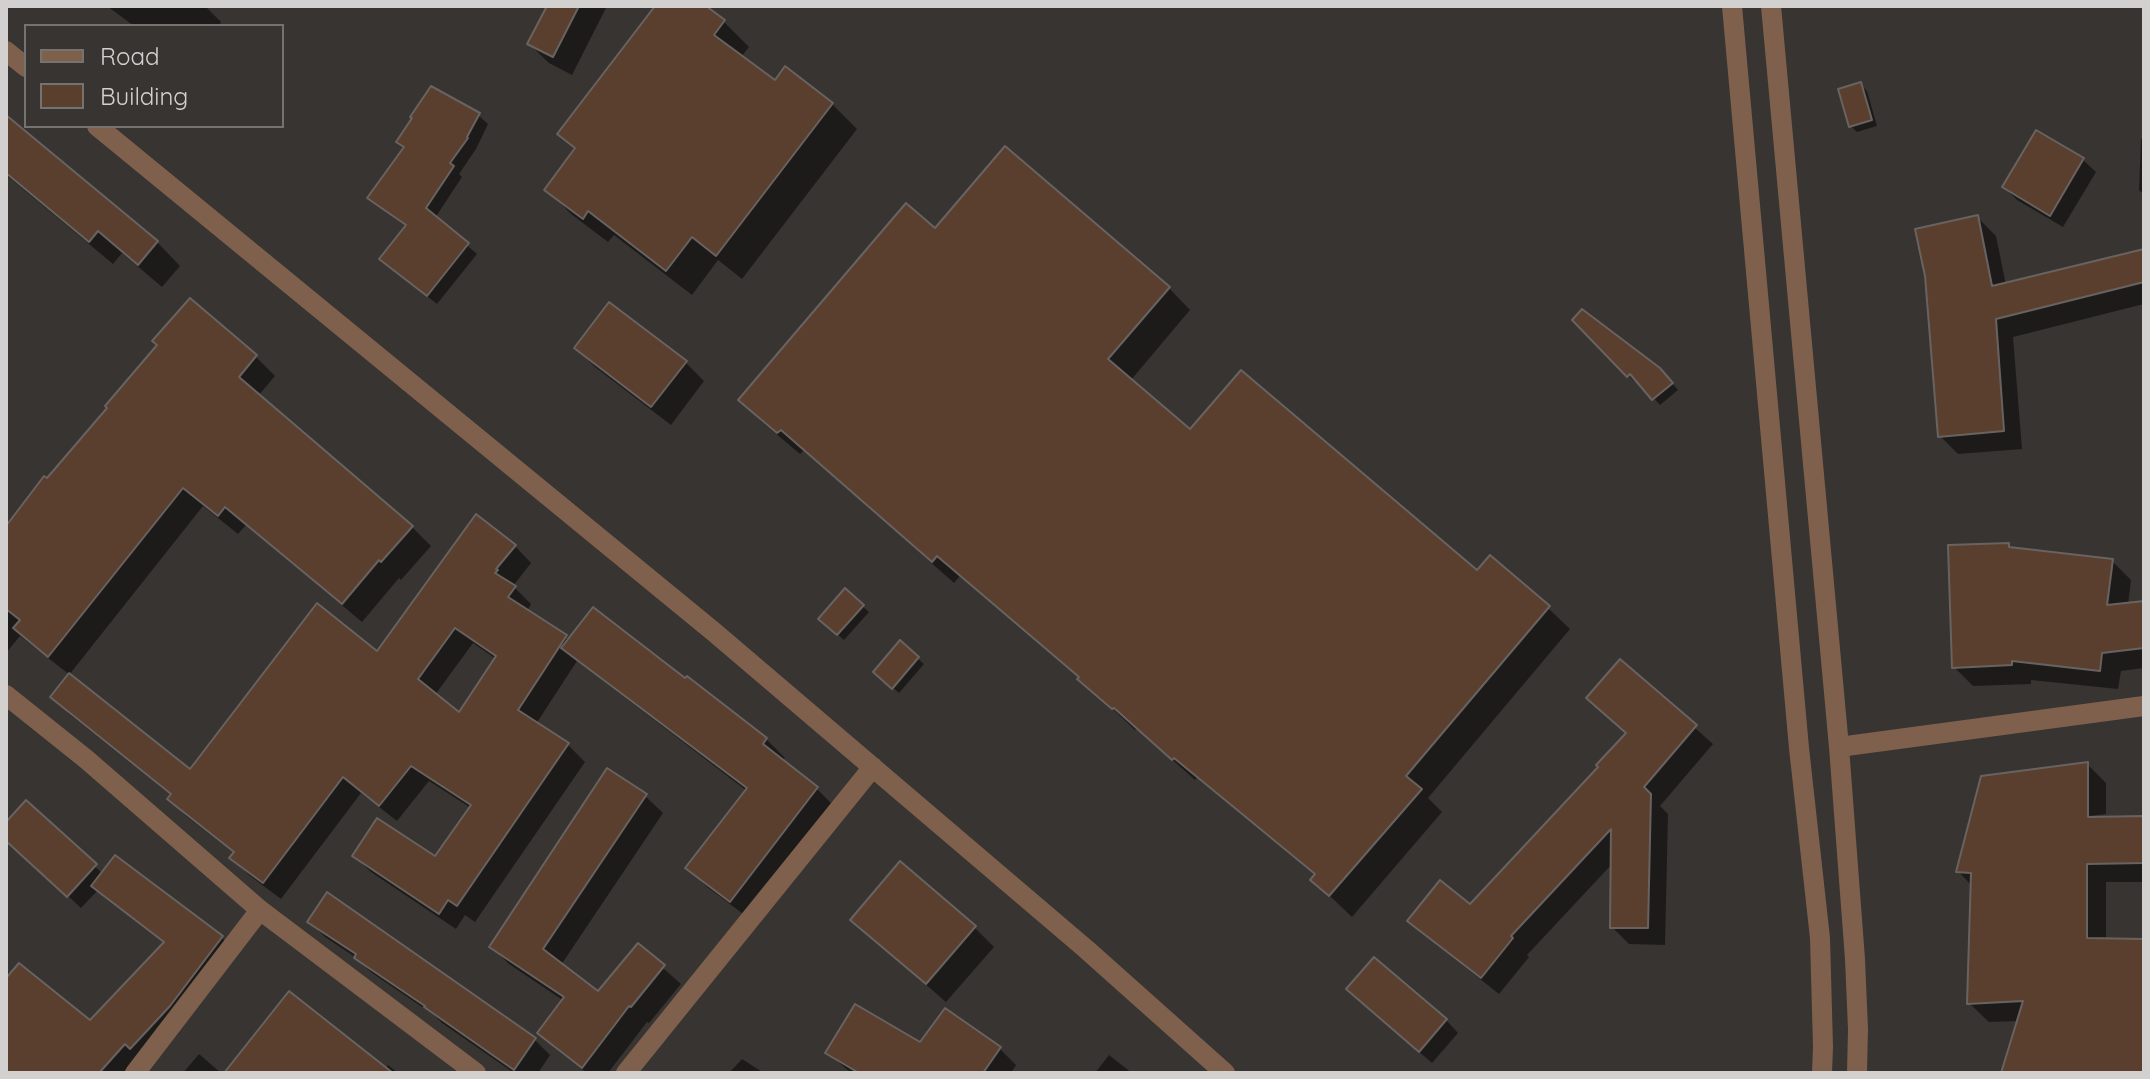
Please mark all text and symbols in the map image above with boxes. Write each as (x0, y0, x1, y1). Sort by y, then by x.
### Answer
legend (24, 24, 284, 128)
text: Road (100, 41, 160, 71)
text: Building (100, 81, 188, 111)

